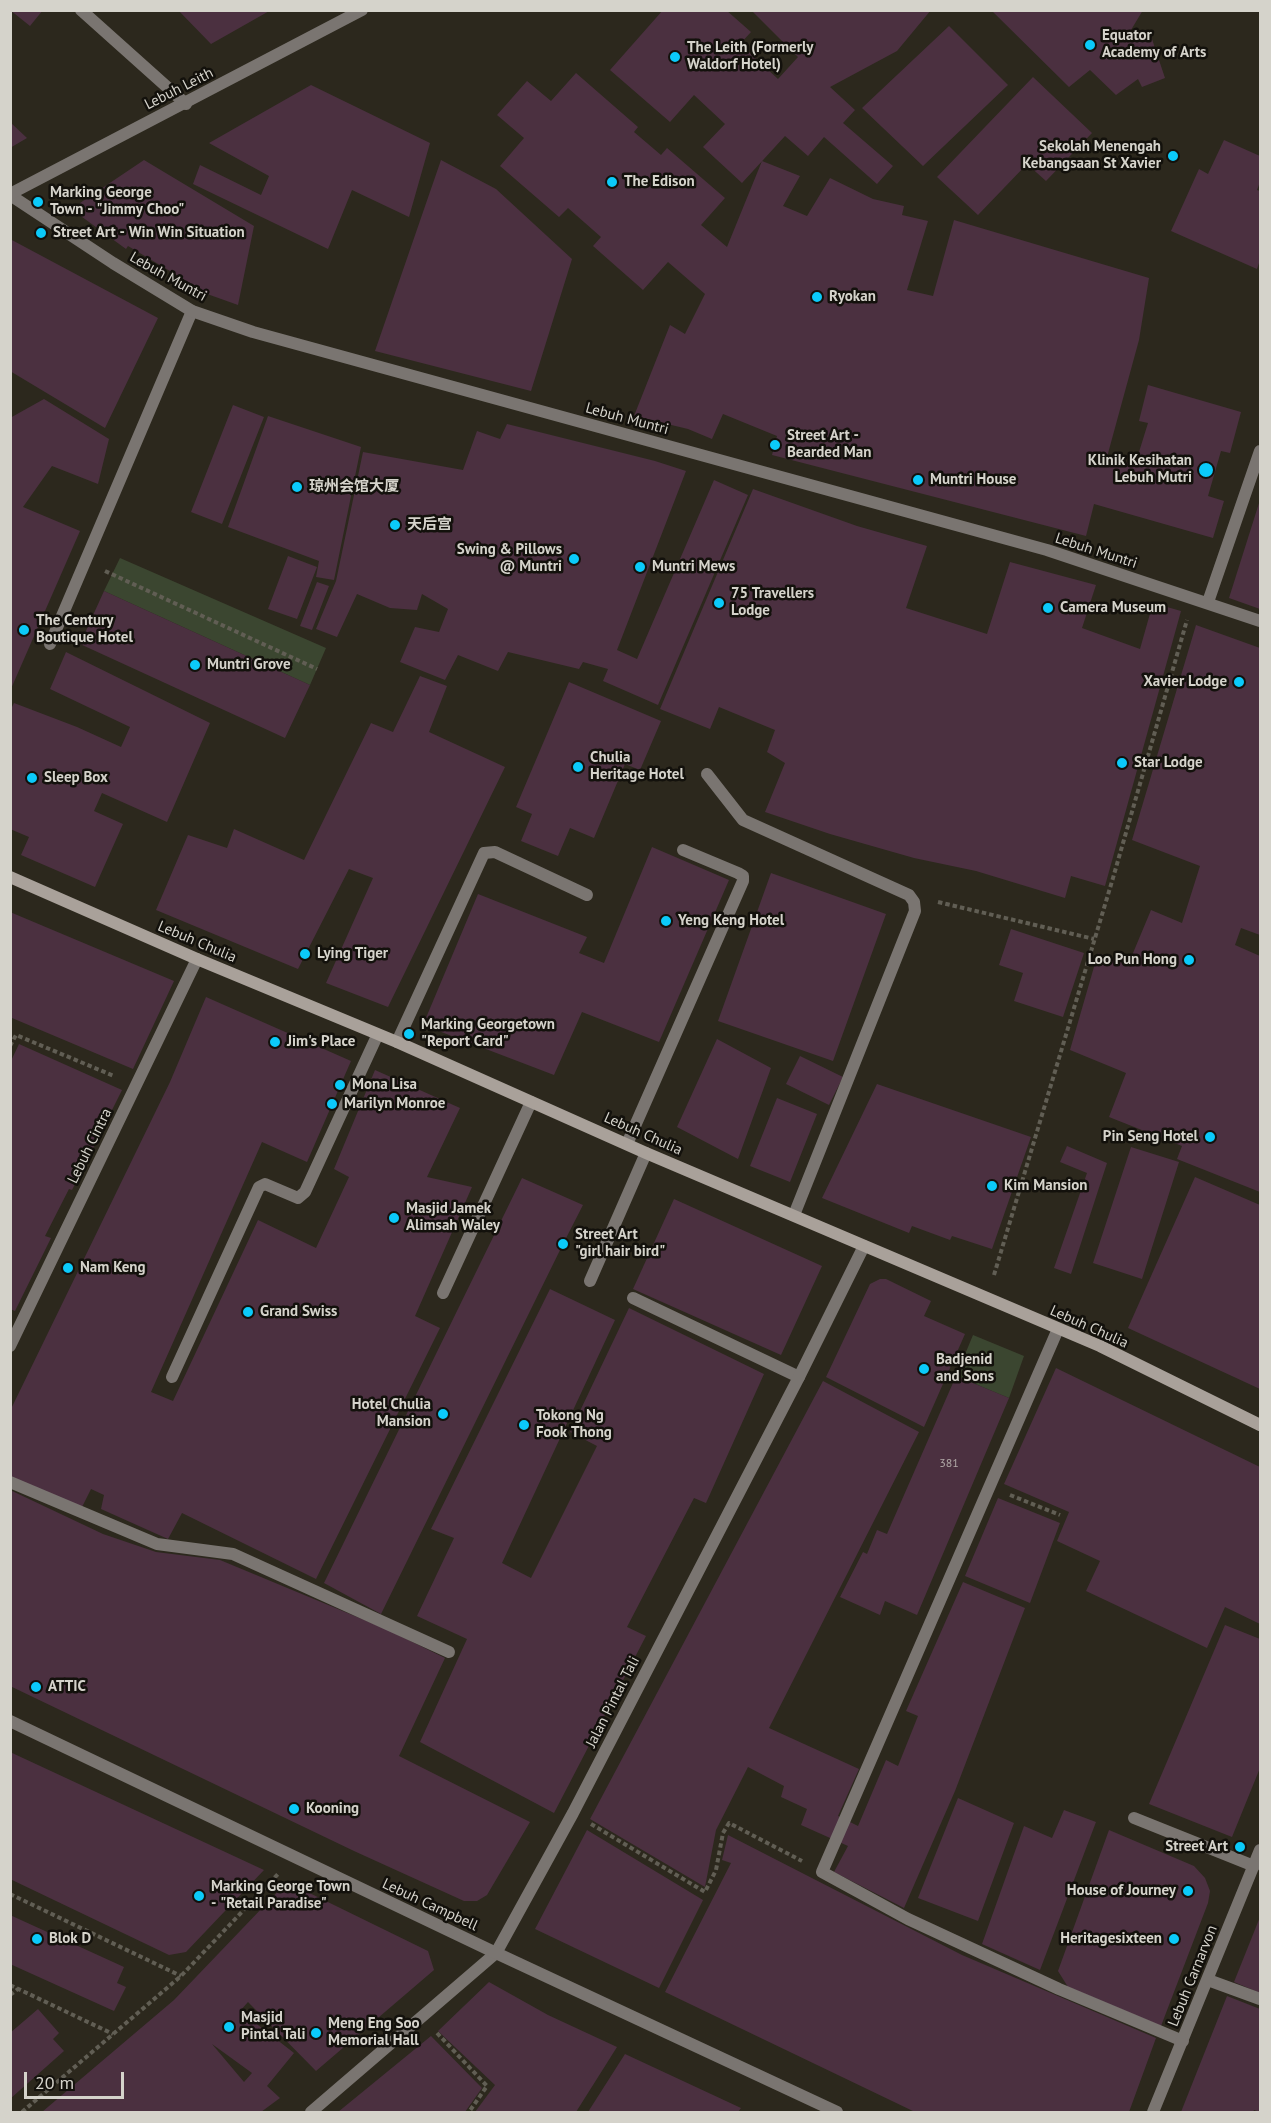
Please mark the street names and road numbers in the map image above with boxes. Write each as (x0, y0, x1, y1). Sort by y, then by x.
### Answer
street label: Lebuh Leith (142, 64, 216, 114)
street label: Lebuh Muntri (126, 248, 210, 306)
street label: Lebuh Muntri (584, 399, 670, 439)
street label: Lebuh Muntri (1053, 529, 1139, 573)
street label: Lebuh Chulia (155, 917, 239, 967)
street label: Lebuh Cintra (64, 1106, 116, 1186)
street label: Lebuh Chulia (601, 1109, 685, 1159)
street label: Lebuh Chulia (1047, 1302, 1131, 1352)
street label: Jalan Pintal Tali (582, 1653, 644, 1751)
street label: Lebuh Campbell (379, 1875, 481, 1935)
street label: Lebuh Carnarvon (1164, 1923, 1222, 2029)

